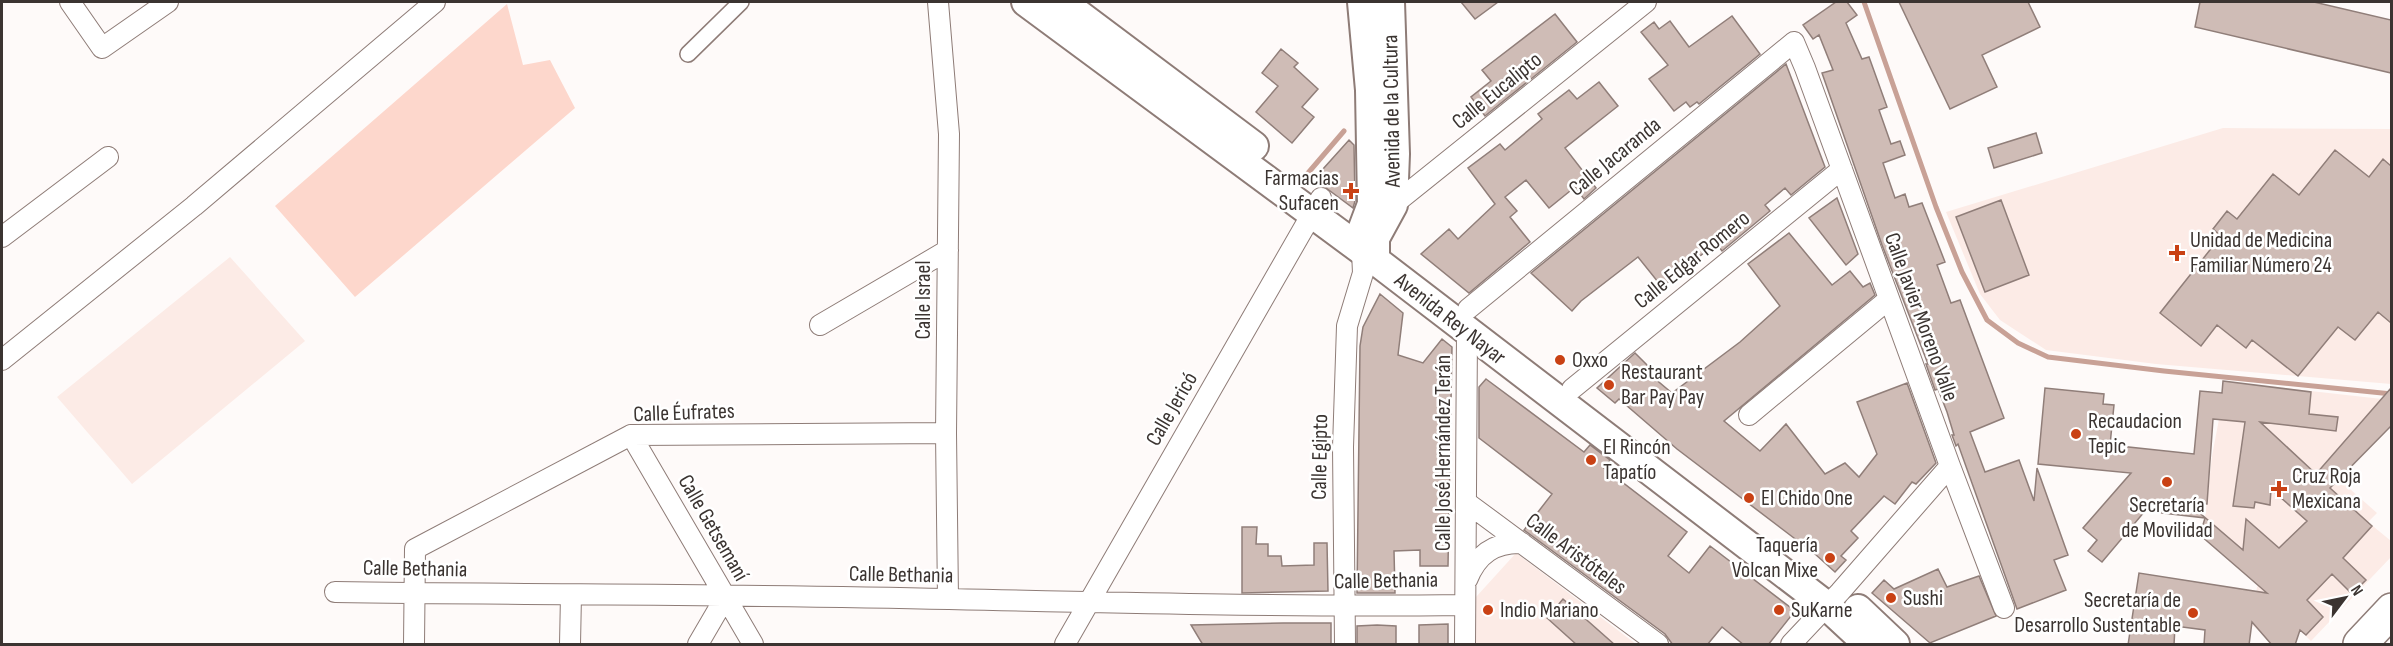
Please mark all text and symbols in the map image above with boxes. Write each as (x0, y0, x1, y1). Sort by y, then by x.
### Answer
street label: Avenida de la Cultura (1377, 34, 1407, 189)
street label: Calle Eucalipto (1447, 47, 1547, 135)
street label: Calle Jacaranda (1563, 112, 1667, 202)
place label: Farmacias Sufacen (1264, 165, 1339, 217)
marker: Farmacias Sufacen (1344, 184, 1358, 198)
street label: Calle Edgar Romero (1629, 205, 1755, 315)
place label: Unidad de Medicina Familiar Número 24 (2190, 227, 2332, 279)
street label: Calle Javier Moreno Valle (1878, 229, 1964, 405)
marker: Unidad de Medicina Familiar Número 24 (2168, 244, 2186, 262)
street label: Calle Israel (910, 260, 937, 340)
street label: Avenida Rey Nayar (1388, 266, 1511, 371)
place label: Oxxo (1572, 347, 1608, 374)
marker: Oxxo (1553, 353, 1567, 367)
street label: Calle José Hernández Terán (1430, 355, 1457, 551)
place label: Restaurant Bar Pay Pay (1621, 359, 1705, 411)
street label: Calle Jericó (1140, 367, 1204, 451)
marker: Restaurant Bar Pay Pay (1602, 378, 1616, 392)
street label: Calle Éufrates (633, 398, 735, 428)
place label: Recaudacion Tepic (2088, 408, 2182, 460)
street label: Calle Egipto (1306, 414, 1334, 500)
marker: Recaudacion Tepic (2069, 427, 2083, 441)
place label: El Rincón Tapatío (1603, 434, 1671, 486)
marker: El Rincón Tapatío (1584, 453, 1598, 467)
place label: Cruz Roja Mexicana (2292, 463, 2361, 515)
street label: Calle Getsemaní (672, 470, 755, 587)
marker: Secretaría de Movilidad (2160, 475, 2174, 489)
marker: Cruz Roja Mexicana (2270, 480, 2288, 498)
place label: El Chido One (1761, 485, 1853, 512)
marker: El Chido One (1742, 491, 1756, 505)
place label: Secretaría de Movilidad (2121, 492, 2213, 544)
street label: Calle Aristóteles (1520, 507, 1632, 601)
place label: Taquería Volcan Mixe (1732, 532, 1818, 584)
marker: Taquería Volcan Mixe (1823, 551, 1837, 565)
street label: Calle Bethania (363, 555, 467, 583)
street label: Calle Bethania (849, 561, 953, 589)
street label: Calle Bethania (1334, 567, 1438, 595)
north arrow (2315, 568, 2375, 628)
text: N (2346, 582, 2367, 600)
place label: Sushi (1903, 585, 1943, 612)
place label: Secretaría de Desarrollo Sustentable (2014, 587, 2181, 639)
marker: Sushi (1884, 591, 1898, 605)
place label: Indio Mariano (1500, 597, 1599, 624)
place label: SuKarne (1791, 597, 1853, 624)
marker: Indio Mariano (1481, 603, 1495, 617)
marker: SuKarne (1772, 603, 1786, 617)
marker: Secretaría de Desarrollo Sustentable (2186, 606, 2200, 620)

